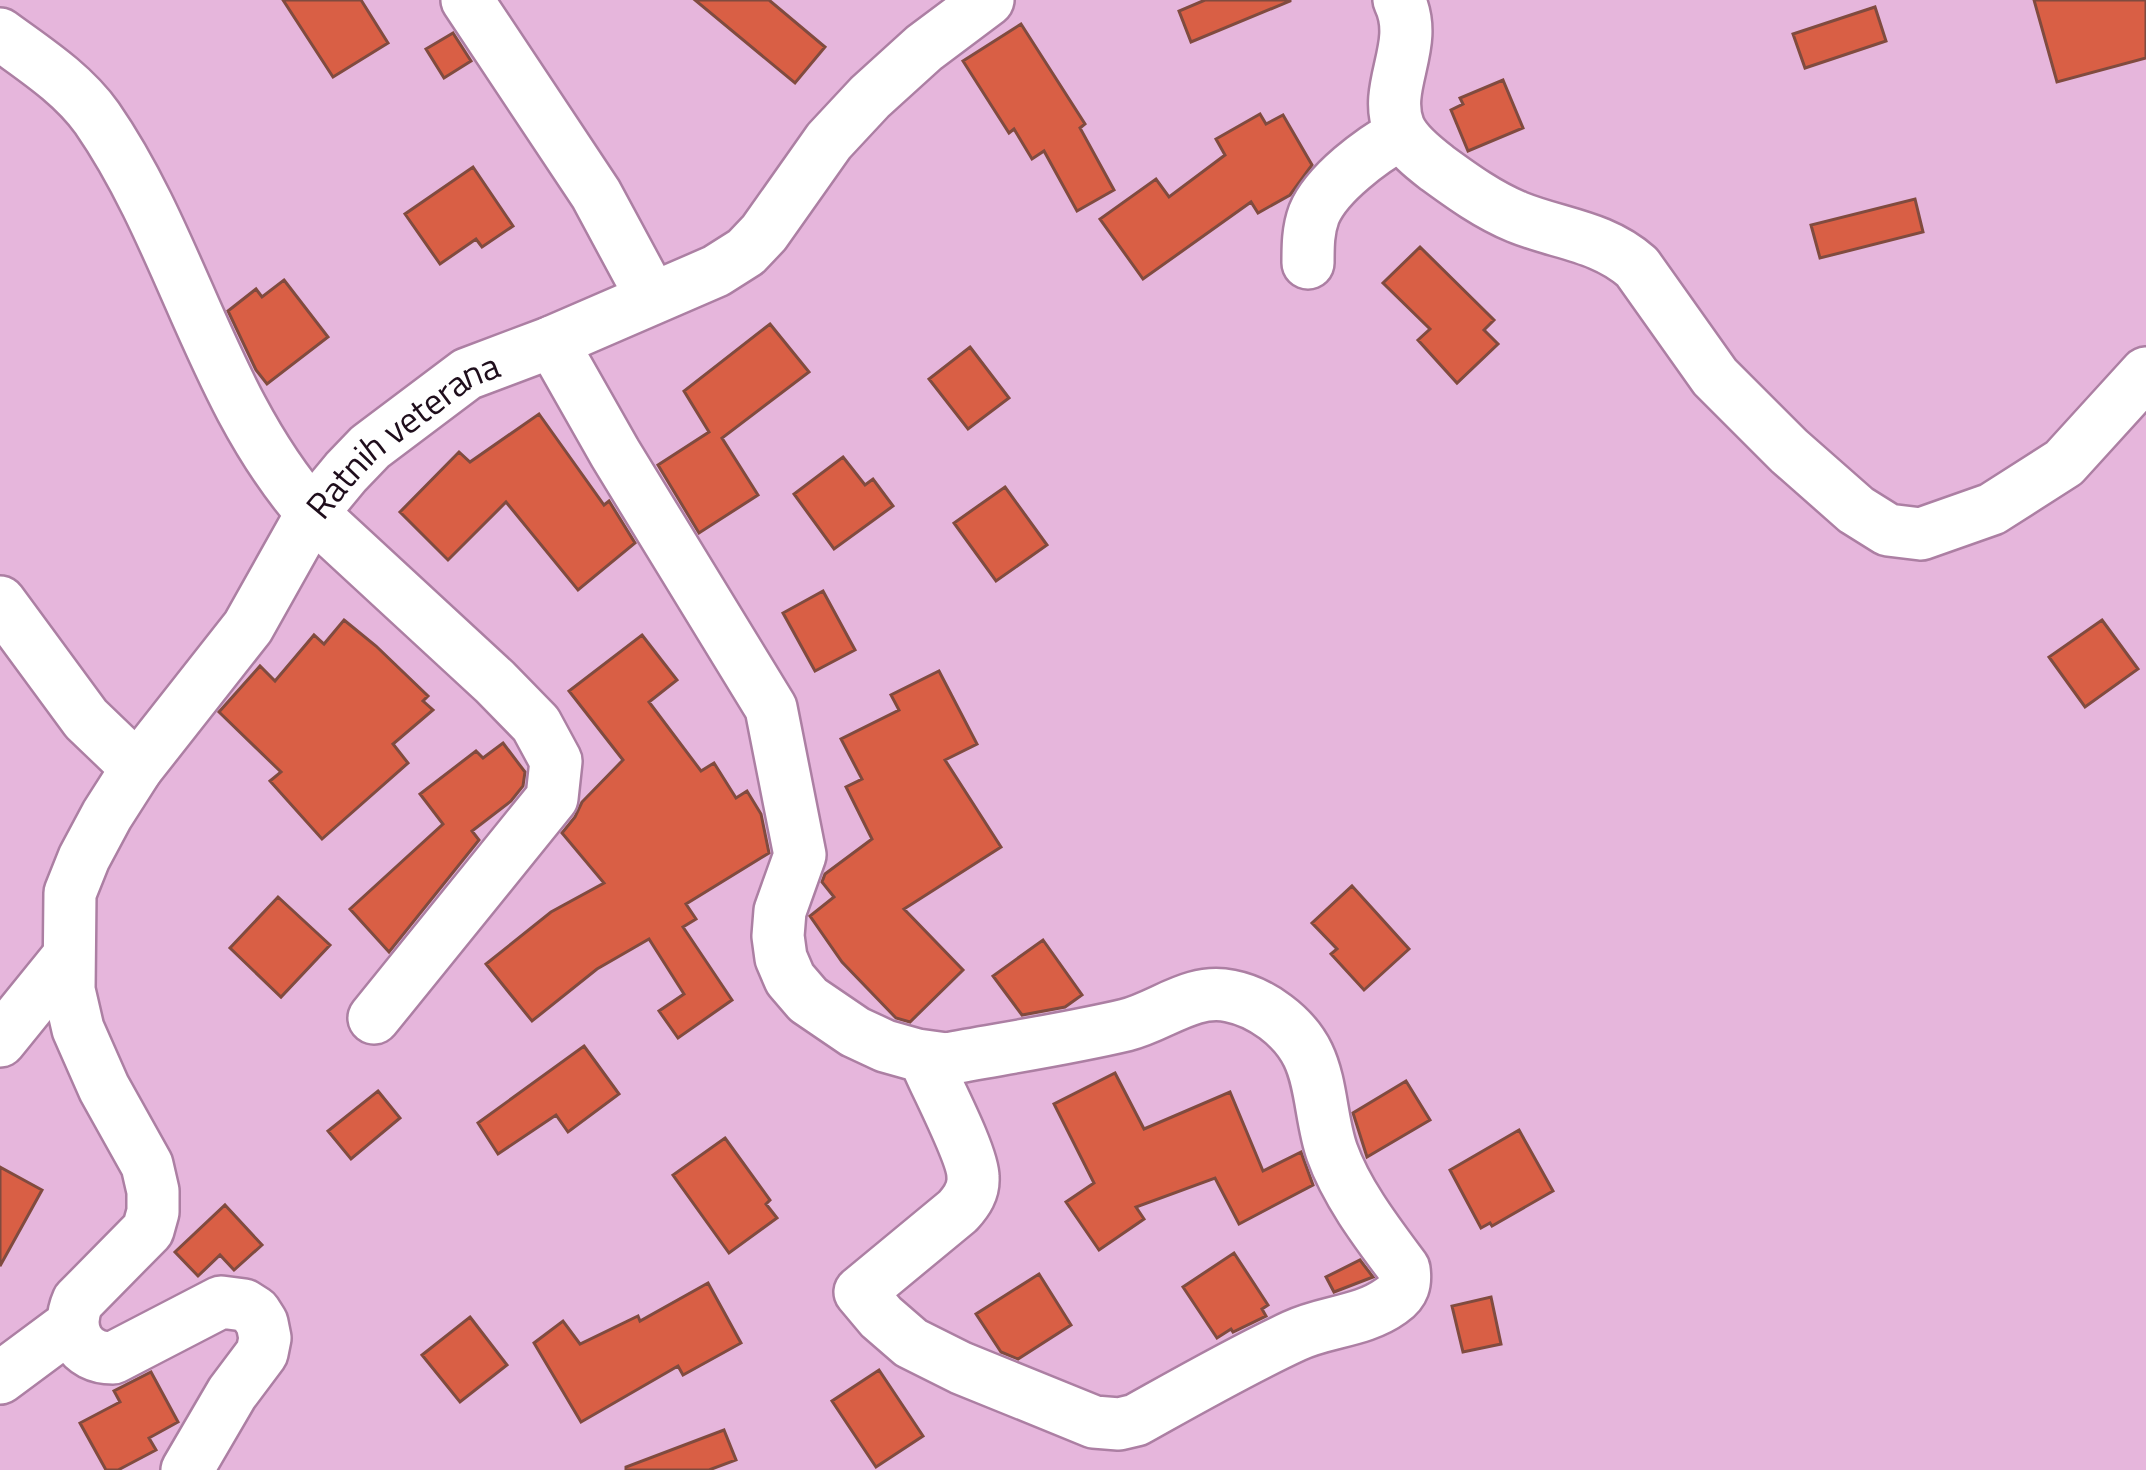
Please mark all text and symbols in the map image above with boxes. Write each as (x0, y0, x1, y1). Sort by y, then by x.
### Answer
street label: Ratnih veterana (291, 337, 507, 530)

